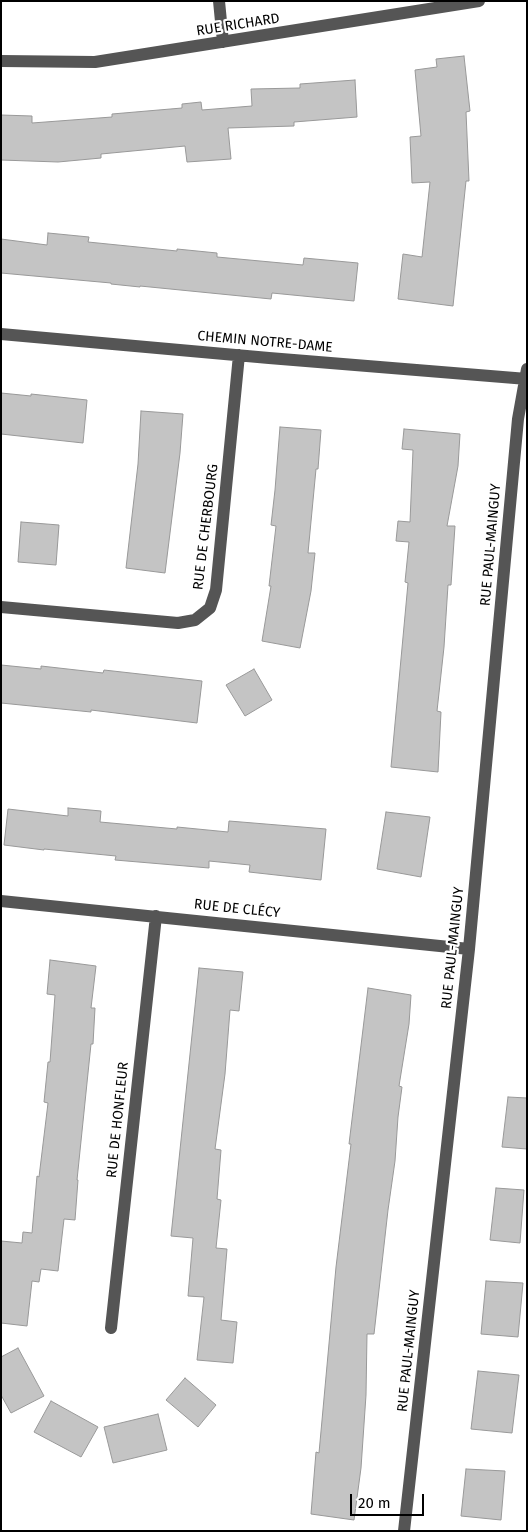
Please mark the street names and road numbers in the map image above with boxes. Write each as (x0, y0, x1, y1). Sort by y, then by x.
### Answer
street label: RUE RICHARD (195, 10, 281, 40)
street label: CHEMIN NOTRE-DAME (197, 328, 333, 356)
street label: RUE DE CHERBOURG (190, 463, 222, 591)
street label: RUE PAUL-MAINGUY (477, 483, 505, 607)
street label: RUE PAUL-MAINGUY (438, 886, 468, 1010)
street label: RUE DE CLÉCY (193, 896, 281, 922)
street label: RUE DE HONFLEUR (104, 1061, 132, 1179)
street label: RUE PAUL-MAINGUY (394, 1289, 424, 1413)

